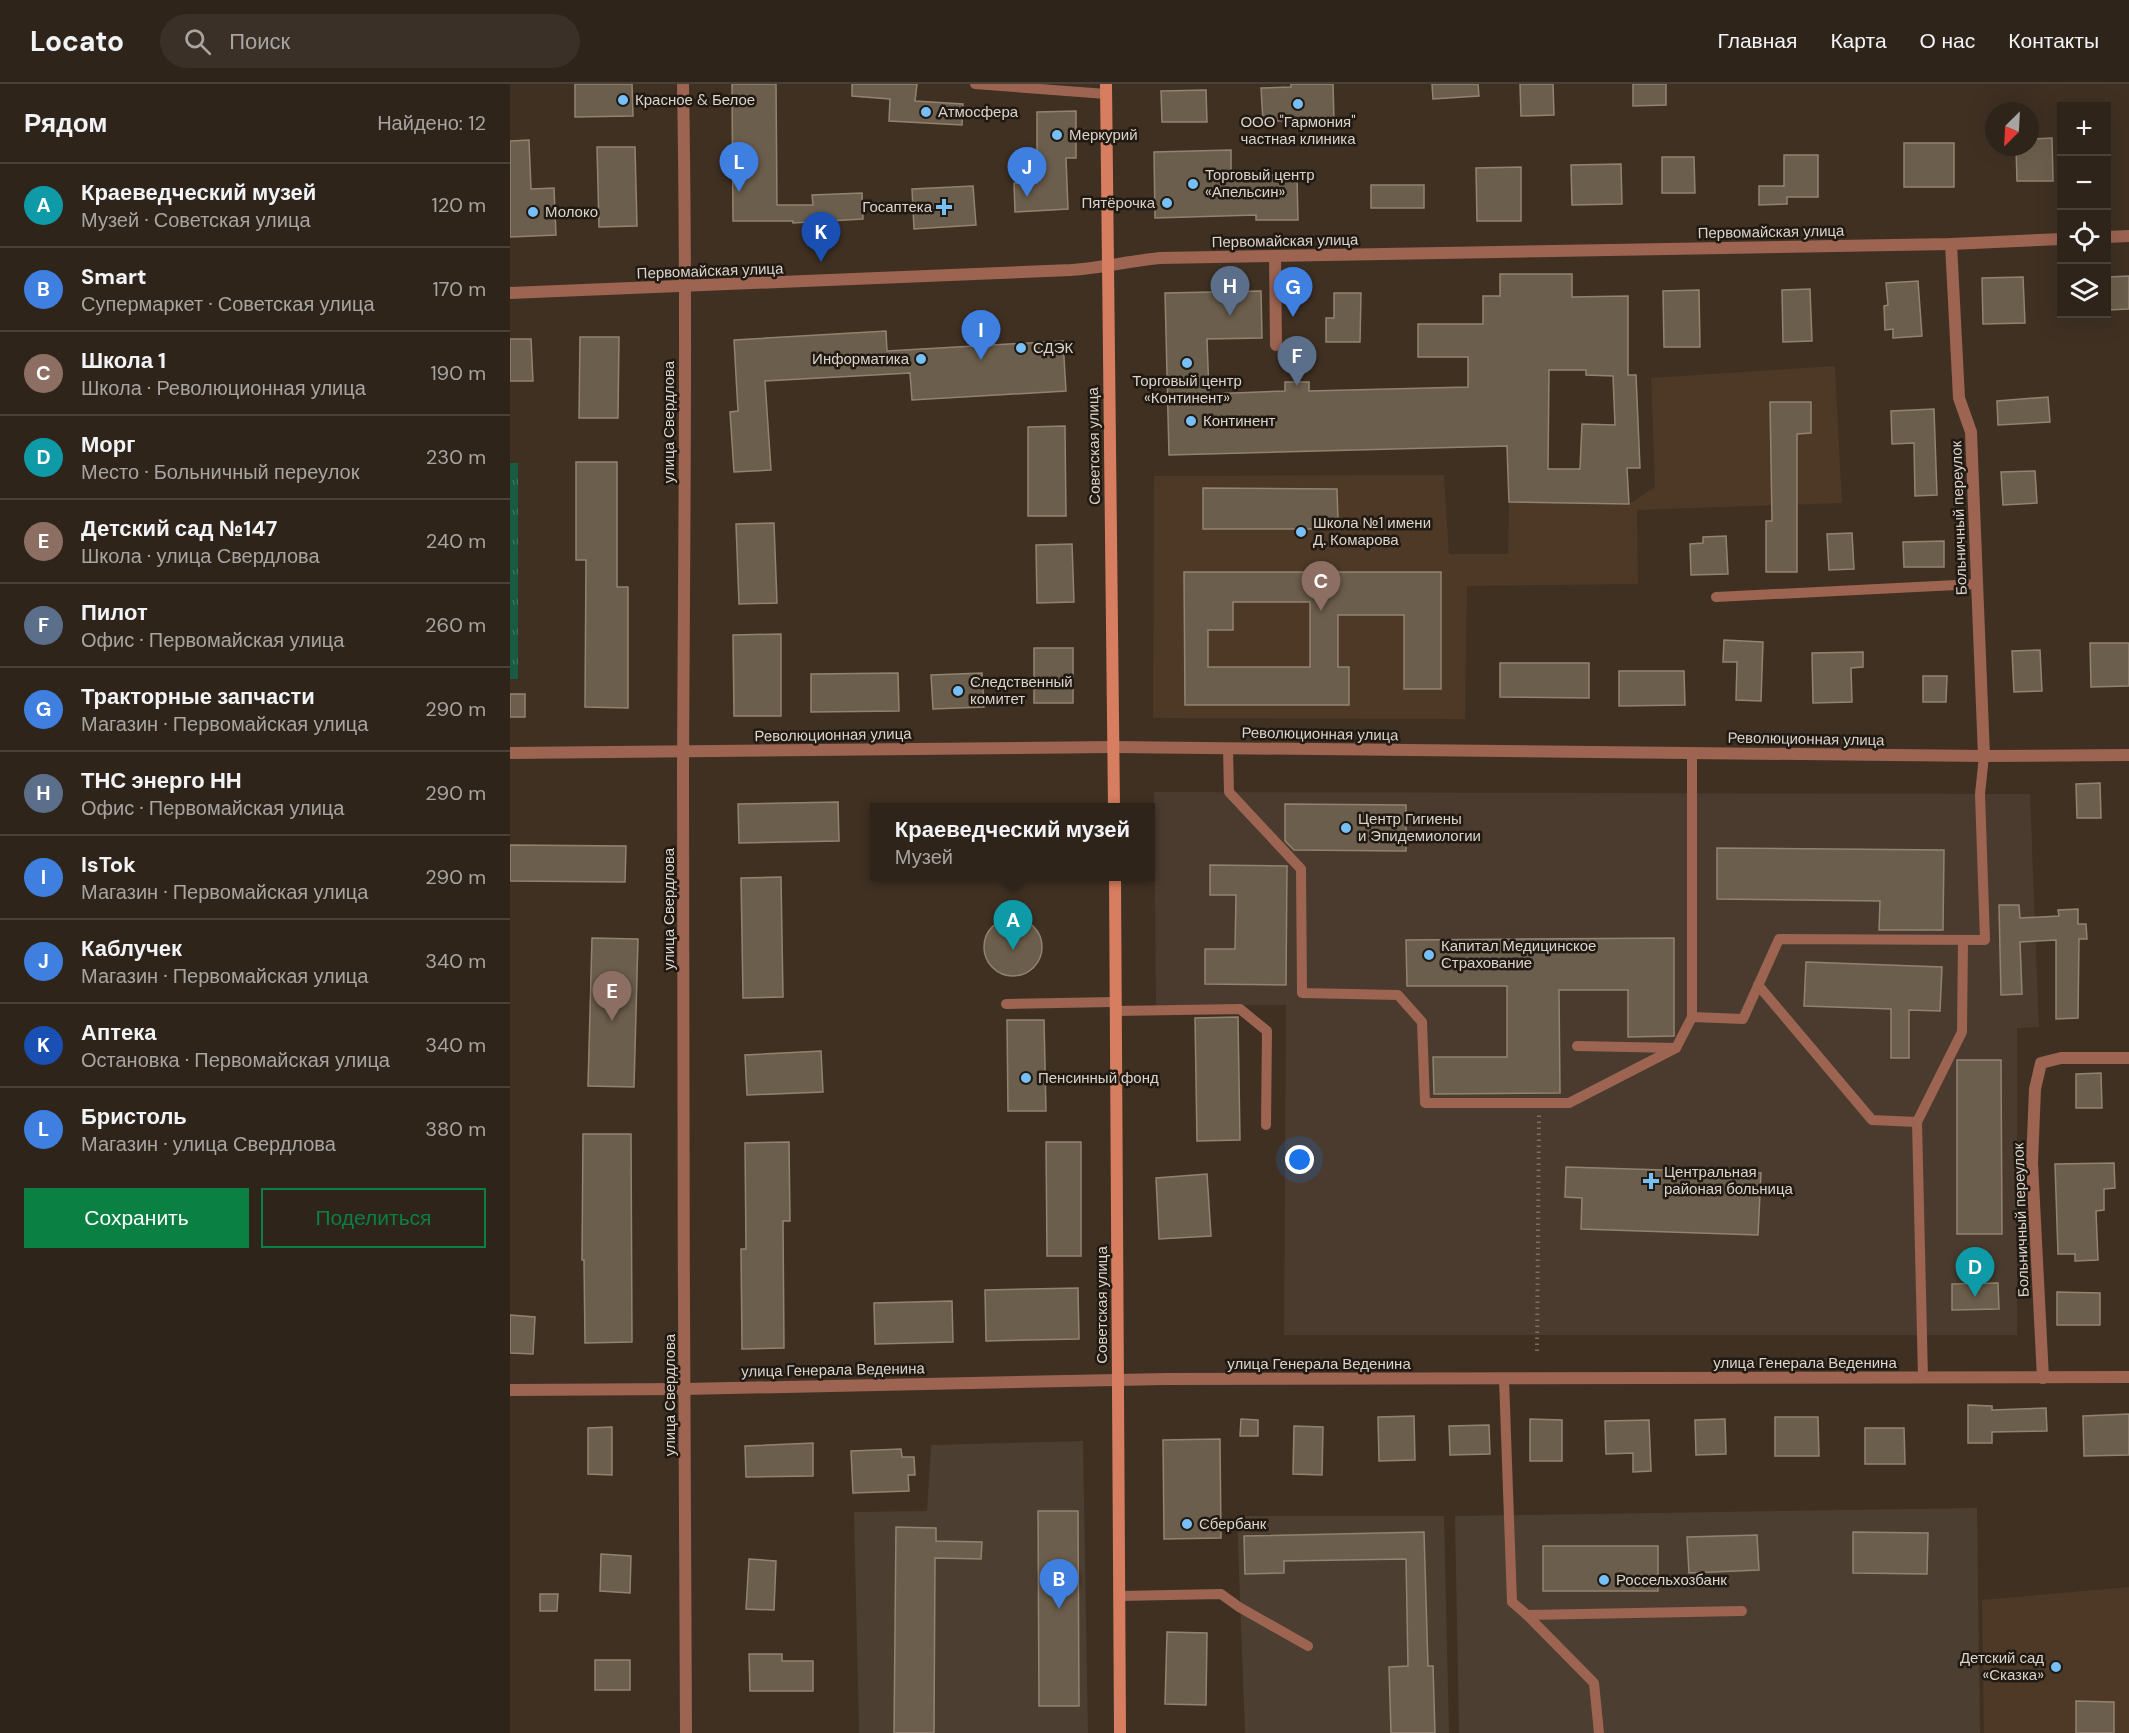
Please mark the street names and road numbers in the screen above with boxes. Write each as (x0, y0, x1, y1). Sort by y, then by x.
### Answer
street label: Первомайская улица (1697, 221, 1845, 243)
street label: Первомайская улица (1211, 230, 1359, 252)
street label: Первомайская улица (636, 258, 784, 284)
street label: улица Свердлова (659, 360, 679, 483)
street label: Советская улица (1083, 386, 1105, 505)
street label: Больничный переулок (1946, 440, 1972, 595)
street label: Революционная улица (1241, 723, 1399, 745)
street label: Революционная улица (754, 724, 912, 746)
street label: Революционная улица (1727, 728, 1885, 750)
street label: улица Свердлова (659, 847, 679, 970)
street label: Больничный переулок (2008, 1142, 2034, 1297)
street label: Советская улица (1092, 1246, 1112, 1364)
street label: улица Свердлова (660, 1333, 680, 1456)
street label: улица Генерала Веденина (1713, 1353, 1897, 1373)
street label: улица Генерала Веденина (1227, 1354, 1411, 1374)
street label: улица Генерала Веденина (741, 1358, 926, 1382)

